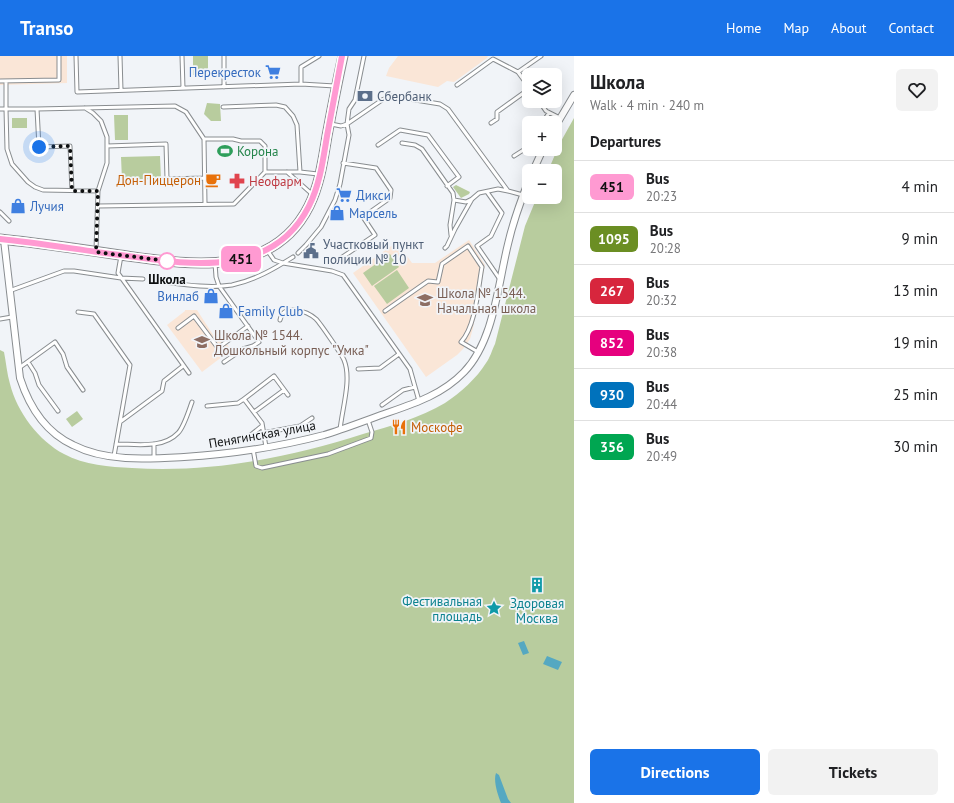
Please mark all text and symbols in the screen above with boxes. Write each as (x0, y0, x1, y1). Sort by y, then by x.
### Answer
text: Transo (20, 16, 73, 40)
text: Home (726, 19, 761, 37)
text: Map (783, 19, 809, 37)
text: About (831, 19, 867, 37)
text: Contact (889, 19, 934, 37)
supermarket icon: Перекресток (264, 63, 282, 81)
place label: Перекресток (189, 64, 262, 81)
map controls (522, 68, 562, 204)
button: layers (522, 68, 562, 108)
button: heart (896, 69, 938, 111)
text: Школа (590, 70, 645, 94)
bank icon: Сбербанк (356, 87, 374, 105)
place label: Сбербанк (377, 88, 432, 105)
text: Walk · 4 min · 240 m (590, 97, 704, 114)
button: + (522, 116, 562, 156)
text: Departures (590, 132, 661, 151)
your location (29, 137, 49, 157)
sports icon: Корона (216, 142, 234, 160)
place label: Корона (237, 143, 279, 160)
button: − (522, 164, 562, 204)
text: Bus (646, 169, 669, 188)
cafe icon: Дон-Пиццерон (204, 171, 222, 189)
place label: Дон-Пиццерон (116, 172, 201, 189)
pharmacy icon: Неофарм (228, 172, 246, 190)
place label: Неофарм (249, 173, 302, 190)
text: 4 min (901, 177, 938, 196)
text: 451 (600, 178, 624, 196)
supermarket icon: Дикси (335, 186, 353, 204)
place label: Дикси (356, 187, 391, 204)
text: 20:23 (646, 188, 677, 205)
shop icon: Лучия (9, 197, 27, 215)
place label: Лучия (29, 198, 64, 215)
shop icon: Марсель (328, 204, 346, 222)
place label: Марсель (349, 205, 397, 222)
text: Bus (650, 221, 673, 240)
text: 9 min (901, 229, 938, 248)
text: 1095 (598, 230, 630, 248)
place label: Участковый пункт полиции № 10 (323, 236, 424, 268)
text: 20:28 (650, 240, 681, 257)
public building icon: Участковый пункт полиции № 10 (302, 242, 320, 260)
line badge: 451 (218, 246, 264, 272)
text: 451 (229, 250, 253, 268)
marker: Школа (158, 252, 176, 270)
place label: Школа (148, 271, 186, 288)
text: Bus (646, 273, 669, 292)
text: 13 min (893, 281, 938, 300)
text: 267 (600, 282, 624, 300)
place label: Школа № 1544. Начальная школа (437, 285, 536, 317)
shop icon: Винлаб (202, 287, 220, 305)
place label: Винлаб (157, 288, 199, 305)
school or university icon: Школа № 1544. Начальная школа (416, 291, 434, 309)
text: 20:32 (646, 292, 677, 309)
shop icon: Family Club (217, 302, 235, 320)
place label: Family Club (238, 303, 303, 320)
text: Bus (646, 325, 669, 344)
place label: Школа № 1544. Дошкольный корпус "Умка" (214, 327, 369, 359)
school or university icon: Школа № 1544. Дошкольный корпус "Умка" (193, 333, 211, 351)
text: 19 min (893, 333, 938, 352)
text: 852 (600, 334, 624, 352)
text: 20:38 (646, 344, 677, 361)
text: Bus (646, 377, 669, 396)
text: 25 min (893, 385, 938, 404)
text: 930 (600, 386, 624, 404)
text: 20:44 (646, 396, 677, 413)
street label: Пенягинская улица (207, 417, 317, 452)
restaurant icon: Москофе (390, 418, 408, 436)
place label: Москофе (411, 419, 463, 436)
text: Bus (646, 429, 669, 448)
text: 30 min (893, 437, 938, 456)
text: 356 (600, 438, 624, 456)
text: 20:49 (646, 448, 677, 465)
building icon: Здоровая Москва (528, 576, 546, 594)
place label: Фестивальная площадь (402, 593, 482, 625)
place label: Здоровая Москва (510, 595, 564, 627)
place icon: Фестивальная площадь (485, 599, 503, 617)
button: Directions (590, 749, 760, 795)
button: Tickets (768, 749, 938, 795)

